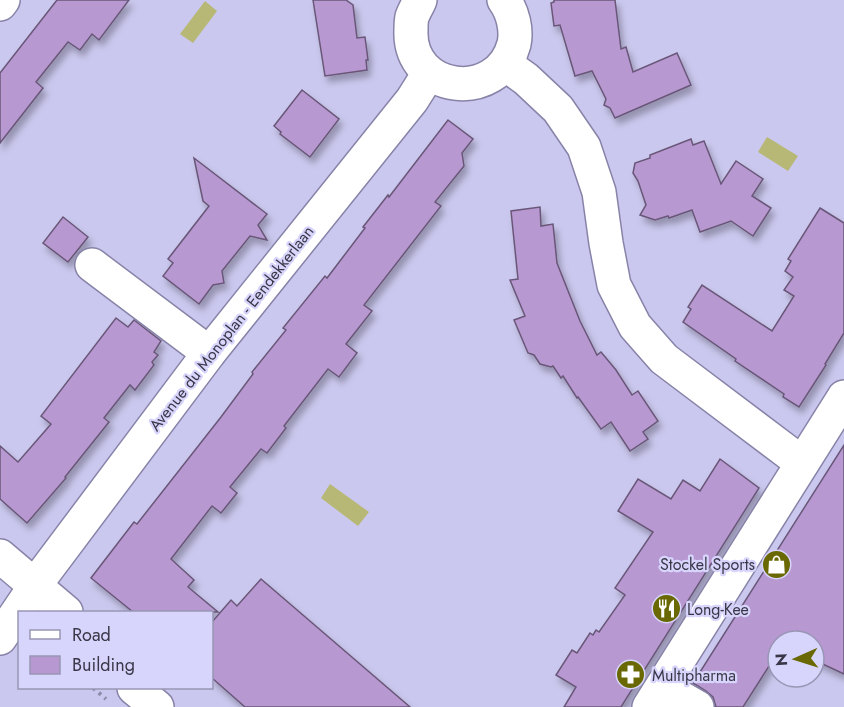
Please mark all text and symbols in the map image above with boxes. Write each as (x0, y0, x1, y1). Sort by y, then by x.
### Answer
street label: Avenue du Monoplan - Eendekkerlaan (144, 221, 319, 436)
shop icon: Stockel Sports (760, 548, 792, 580)
place label: Stockel Sports (660, 553, 755, 576)
restaurant icon: Long-Kee (650, 593, 682, 625)
place label: Long-Kee (687, 598, 749, 621)
legend (18, 611, 213, 689)
text: Road (72, 622, 111, 648)
north arrow (766, 629, 826, 689)
text: Building (72, 652, 135, 678)
text: N (770, 653, 793, 667)
pharmacy icon: Multipharma (615, 659, 647, 691)
place label: Multipharma (652, 664, 736, 687)

